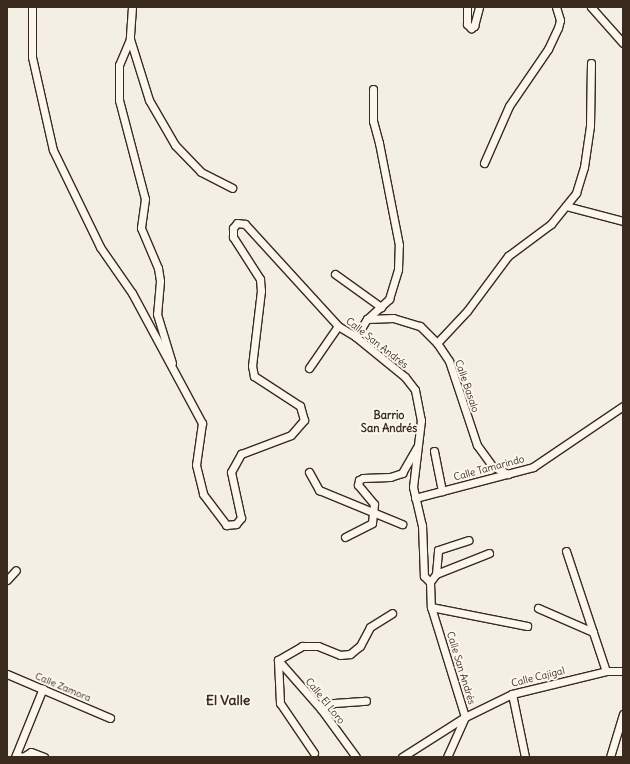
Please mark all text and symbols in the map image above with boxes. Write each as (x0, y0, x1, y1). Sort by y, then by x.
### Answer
street label: Calle San Andrés (343, 315, 411, 371)
street label: Calle Basalo (452, 358, 482, 414)
district label: Barrio San Andrés (361, 409, 417, 435)
street label: Calle Tamarindo (452, 453, 526, 483)
street label: Calle San Andrés (444, 630, 478, 706)
street label: Calle Cajigal (510, 665, 566, 689)
street label: Calle Zamora (33, 670, 93, 704)
street label: Calle El Loro (303, 676, 347, 726)
district label: El Valle (206, 692, 250, 708)

